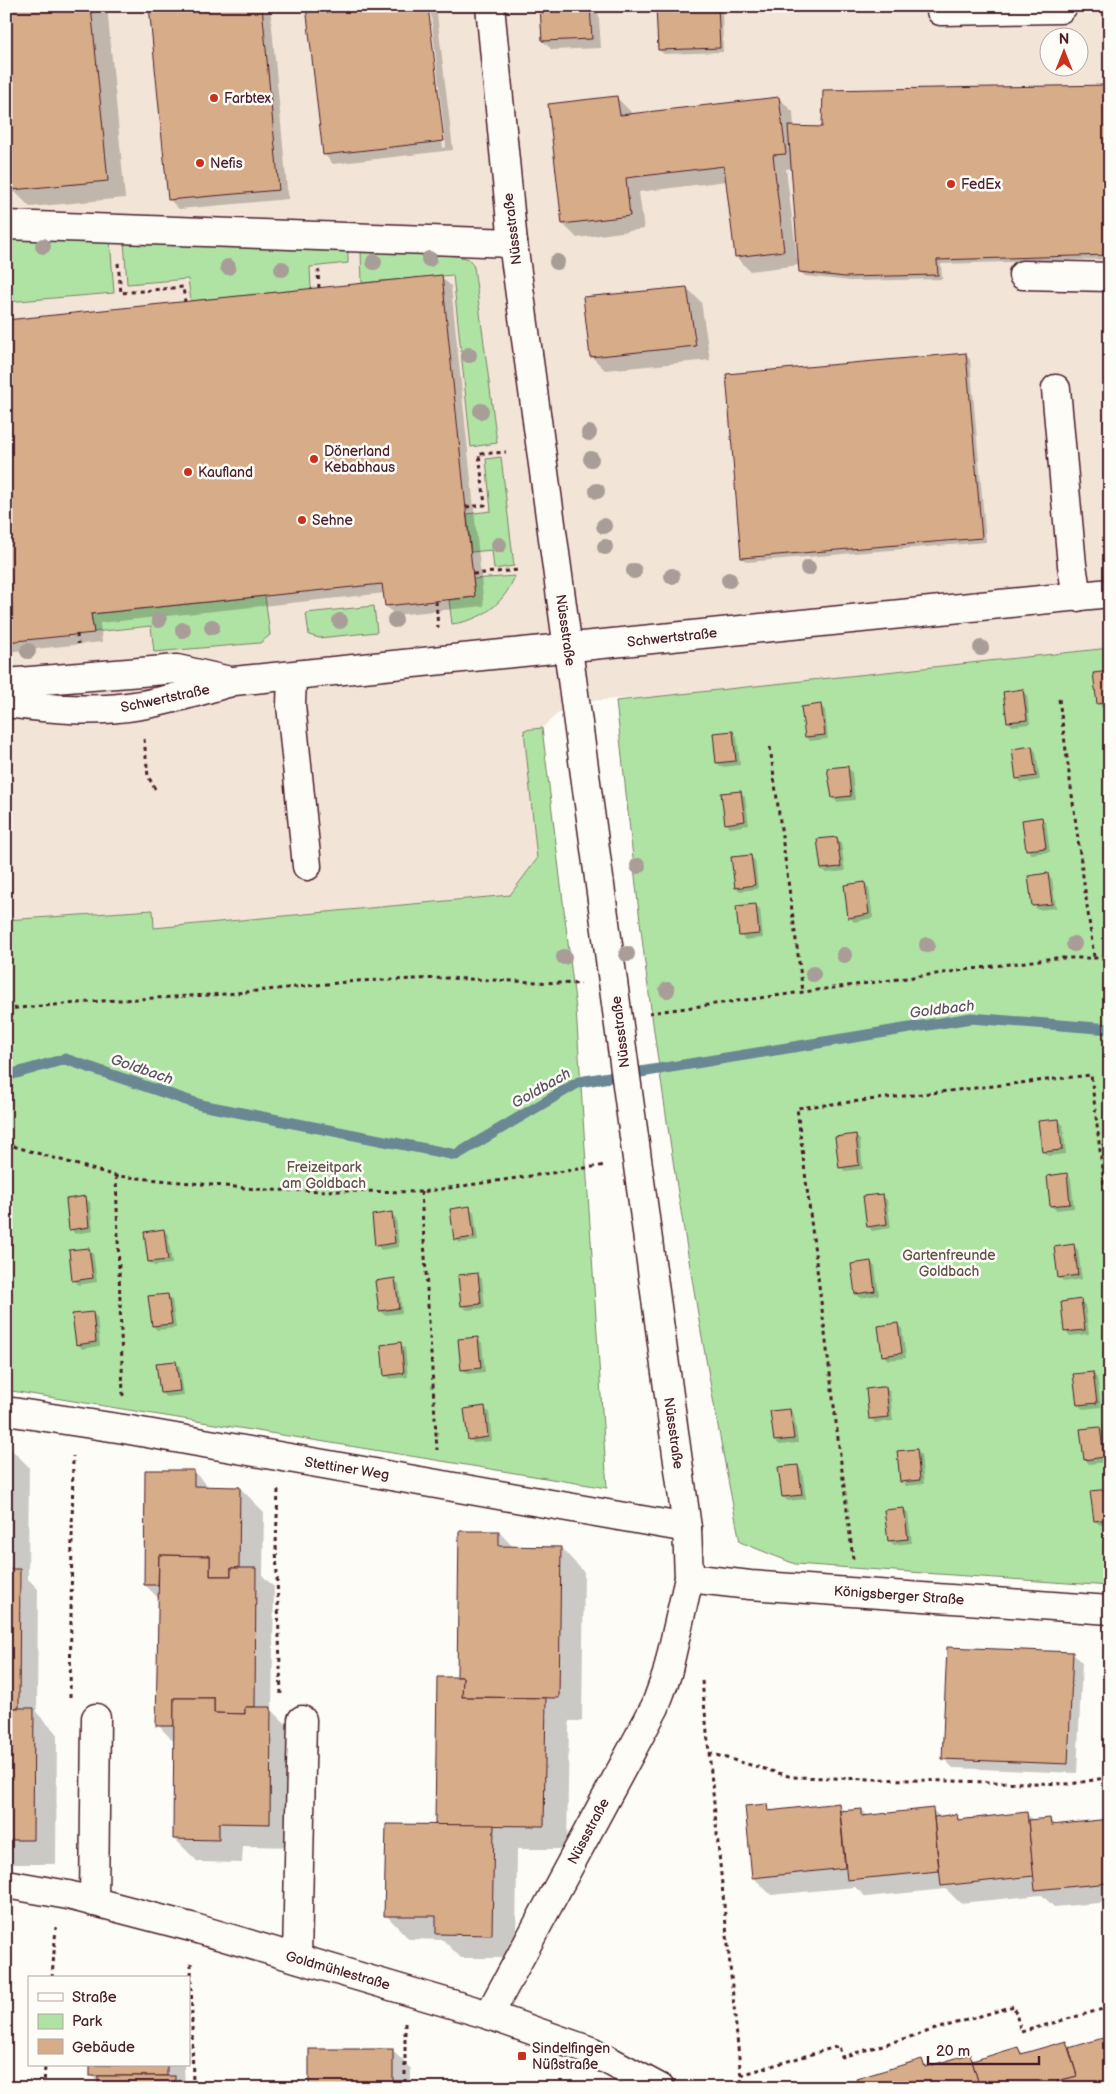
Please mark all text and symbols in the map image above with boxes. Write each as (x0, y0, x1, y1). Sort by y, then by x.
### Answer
north arrow (1038, 28, 1088, 78)
text: N (1059, 31, 1069, 48)
place label: Farbtex (224, 90, 272, 107)
marker: Farbtex (208, 92, 220, 104)
place label: Nefis (210, 155, 243, 172)
marker: Nefis (194, 157, 206, 169)
place label: FedEx (961, 176, 1001, 193)
marker: FedEx (945, 178, 957, 190)
street label: Nüssstraße (500, 192, 525, 266)
place label: Dönerland Kebabhaus (324, 443, 395, 476)
marker: Dönerland Kebabhaus (308, 453, 320, 465)
place label: Kaufland (198, 464, 253, 481)
marker: Kaufland (182, 466, 194, 478)
place label: Sehne (312, 512, 353, 529)
marker: Sehne (296, 514, 308, 526)
street label: Nüssstraße (552, 593, 579, 667)
street label: Schwertstraße (626, 624, 718, 651)
street label: Schwertstraße (119, 681, 211, 716)
street label: Nüssstraße (608, 995, 633, 1069)
water label: Goldbach (909, 996, 975, 1023)
water label: Goldbach (108, 1050, 176, 1089)
water label: Goldbach (508, 1064, 574, 1113)
park label: Freizeitpark am Goldbach (282, 1159, 366, 1192)
park label: Gartenfreunde Goldbach (902, 1247, 996, 1280)
street label: Nüssstraße (660, 1396, 687, 1470)
street label: Stettiner Weg (303, 1453, 390, 1484)
street label: Königsberger Straße (833, 1582, 965, 1609)
street label: Nüssstraße (564, 1795, 613, 1867)
street label: Goldmühlestraße (284, 1947, 392, 1994)
legend (28, 1976, 190, 2066)
text: Straße (72, 1988, 117, 2007)
text: Park (72, 2012, 103, 2031)
scale bar (928, 2034, 1040, 2066)
text: Gebäude (72, 2038, 135, 2057)
place label: Sindelfingen Nüßstraße (532, 2040, 610, 2073)
text: 20 m (936, 2042, 970, 2061)
marker: Sindelfingen Nüßstraße (516, 2050, 528, 2062)

